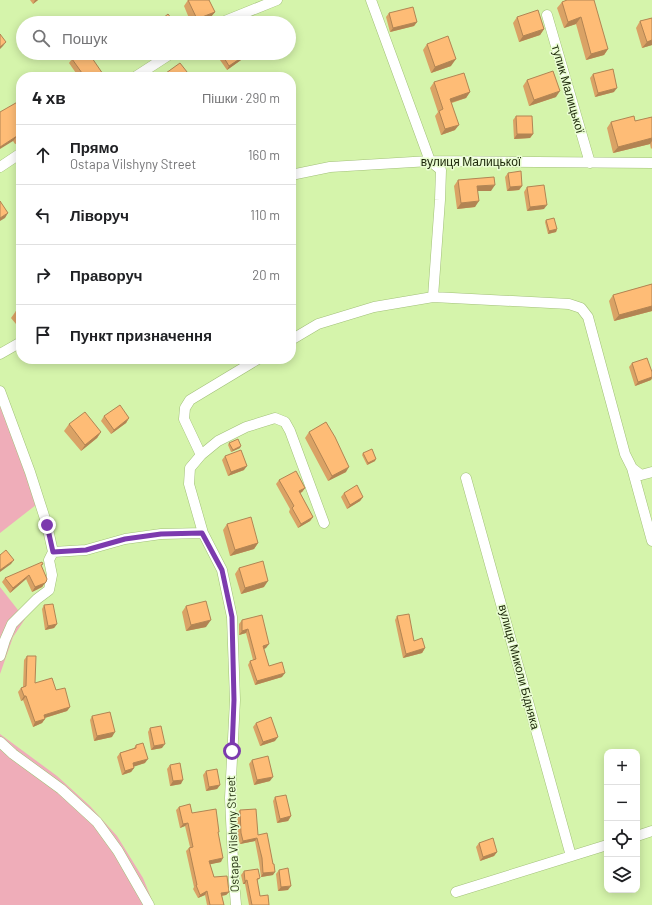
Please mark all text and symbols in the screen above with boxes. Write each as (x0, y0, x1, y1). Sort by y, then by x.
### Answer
search box (16, 16, 296, 60)
icon: search (30, 27, 52, 49)
text: Пошук (62, 29, 107, 47)
street label: тупик Малицької (549, 43, 588, 136)
text: 4 хв (32, 87, 66, 107)
text: Пішки · 290 m (202, 90, 280, 106)
text: Прямо (70, 138, 119, 156)
icon: ahead (32, 144, 54, 166)
text: 160 m (248, 147, 280, 163)
street label: вулиця Малицької (421, 154, 522, 169)
text: Ostapa Vilshyny Street (70, 156, 196, 172)
icon: left (32, 204, 54, 226)
text: Ліворуч (70, 206, 129, 224)
text: 110 m (250, 207, 280, 223)
icon: right (32, 264, 54, 286)
text: Праворуч (70, 266, 143, 284)
text: 20 m (252, 267, 280, 283)
icon: arrive (32, 324, 54, 346)
text: Пункт призначення (70, 326, 212, 344)
route end (38, 516, 56, 534)
street label: вулиця Миколи Бідняка (496, 603, 543, 731)
route start (223, 742, 241, 760)
map controls (604, 749, 640, 893)
button: + (604, 749, 640, 785)
street label: Ostapa Vilshyny Street (223, 776, 241, 892)
button: − (604, 785, 640, 821)
button: locate (604, 821, 640, 857)
button: layers (604, 857, 640, 893)

